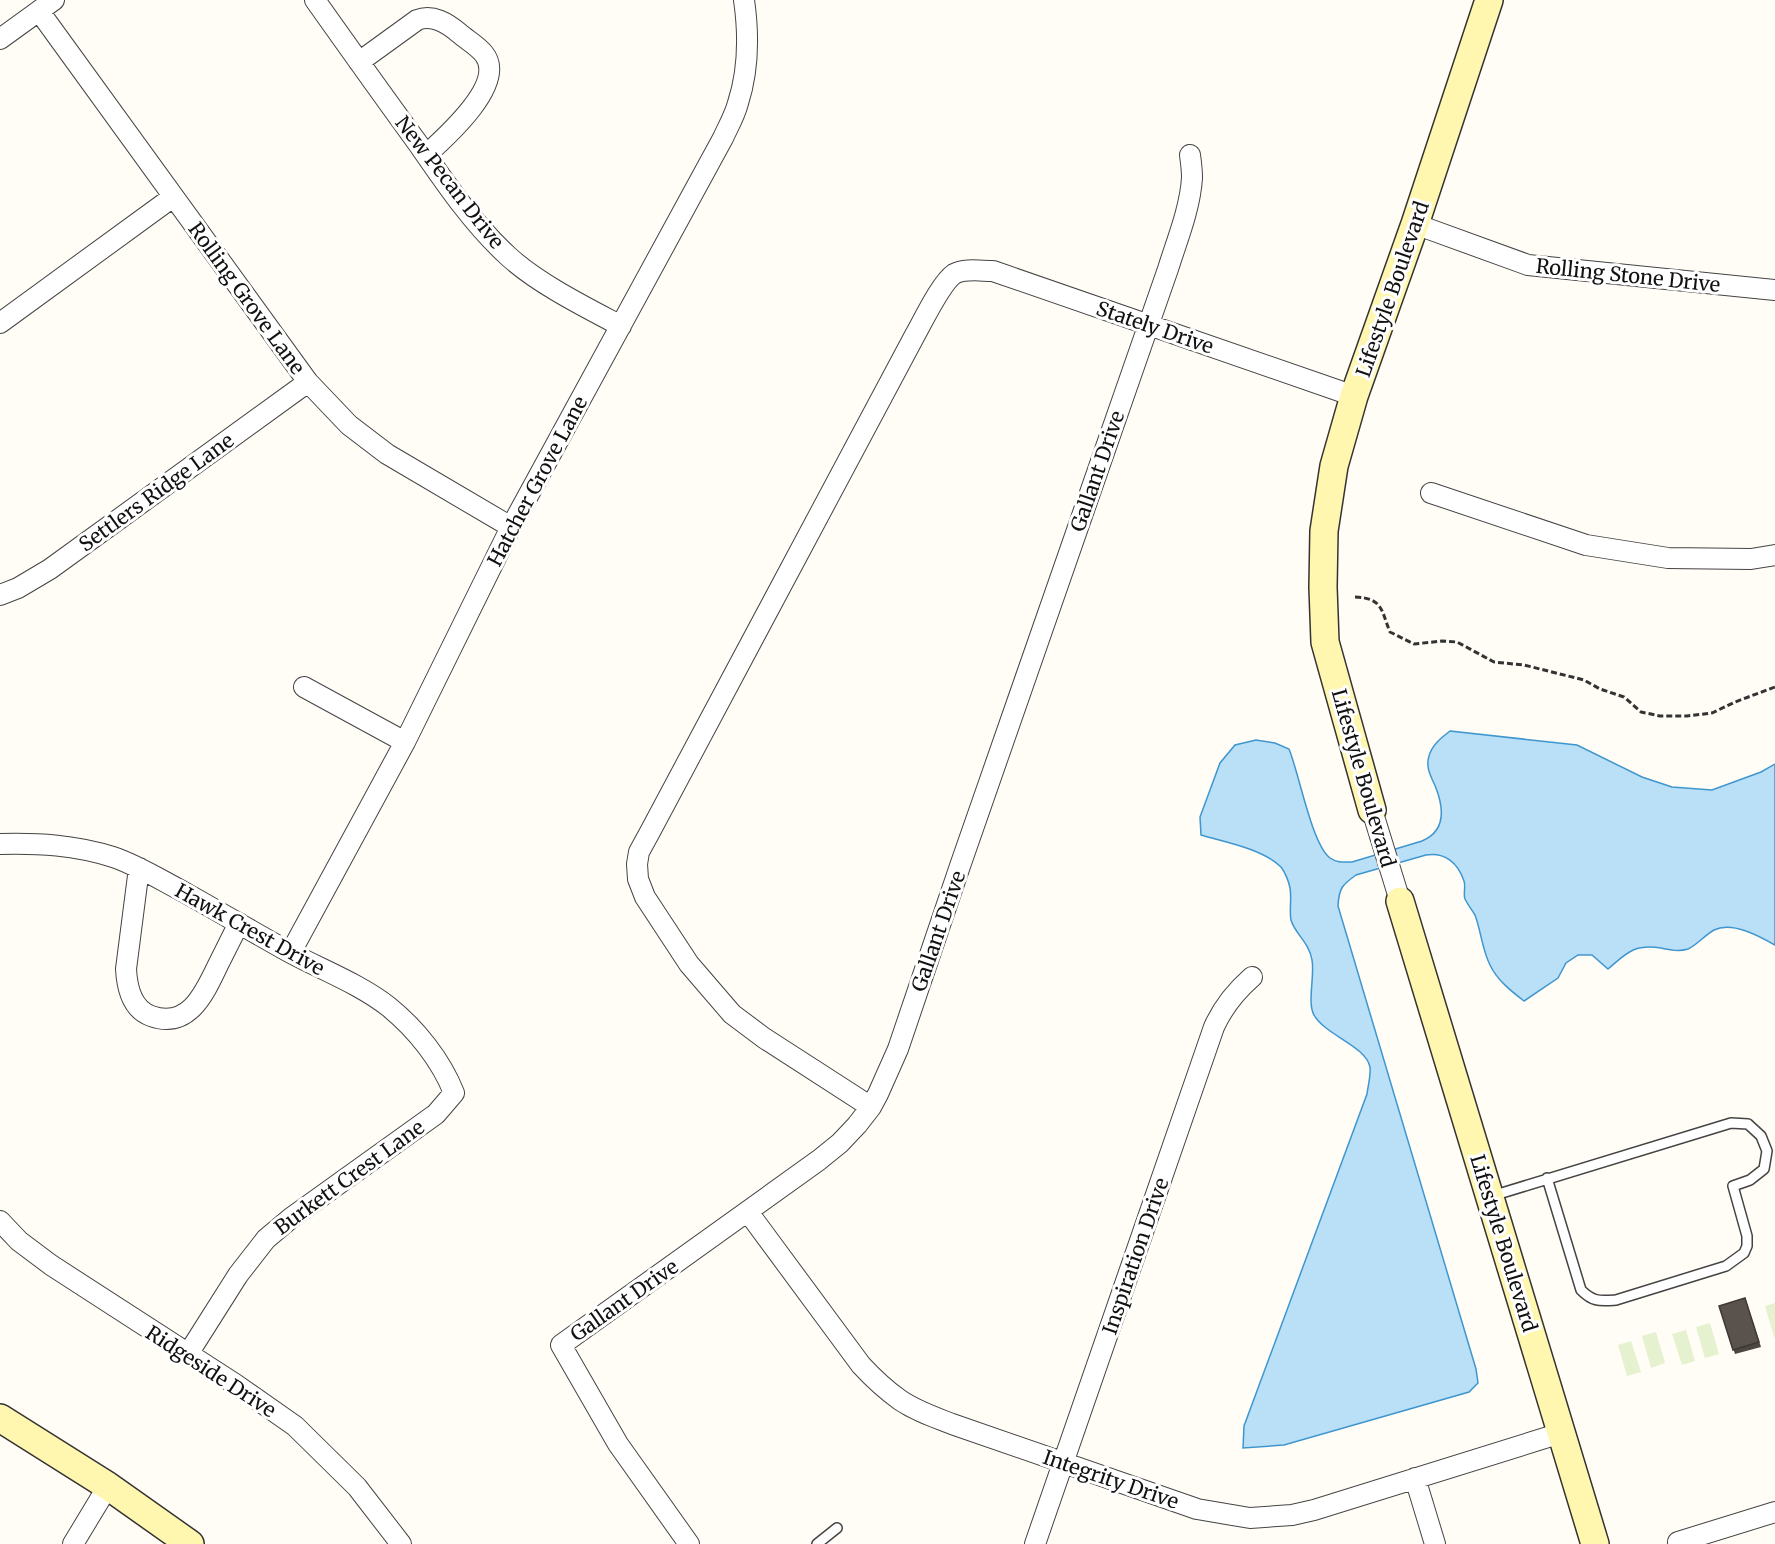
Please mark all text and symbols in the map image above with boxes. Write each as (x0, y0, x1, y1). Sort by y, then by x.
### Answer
street label: New Pecan Drive (390, 111, 510, 253)
street label: Lifestyle Boulevard (1350, 198, 1434, 380)
street label: Rolling Grove Lane (183, 217, 311, 379)
street label: Rolling Stone Drive (1535, 253, 1721, 297)
street label: Stately Drive (1093, 295, 1217, 359)
street label: Hatcher Grove Lane (482, 392, 592, 570)
street label: Gallant Drive (1065, 407, 1129, 535)
street label: Settlers Ridge Lane (74, 427, 238, 557)
street label: Lifestyle Boulevard (1327, 686, 1401, 870)
street label: Gallant Drive (906, 867, 970, 995)
street label: Hawk Crest Drive (171, 878, 329, 980)
street label: Burkett Crest Lane (269, 1114, 429, 1240)
street label: Lifestyle Boulevard (1465, 1151, 1543, 1335)
street label: Inspiration Drive (1096, 1174, 1174, 1338)
street label: Gallant Drive (565, 1254, 683, 1346)
street label: Ridgeside Drive (141, 1320, 281, 1422)
street label: Integrity Drive (1040, 1444, 1182, 1514)

